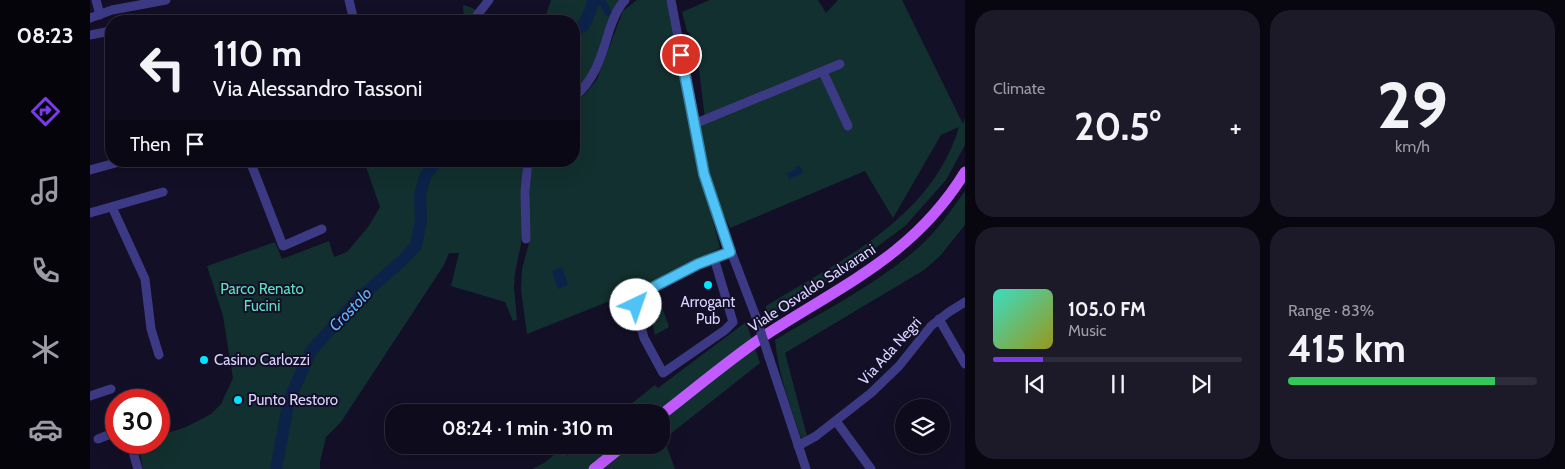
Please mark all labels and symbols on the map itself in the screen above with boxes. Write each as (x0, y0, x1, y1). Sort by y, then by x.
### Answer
pin (660, 34, 702, 76)
street label: Viale Osvaldo Salvarani (745, 240, 879, 336)
position arrow (609, 278, 661, 330)
marker: Arrogant Pub (702, 279, 714, 291)
park label: Parco Renato Fucini (220, 280, 304, 315)
water label: Crostolo (325, 284, 376, 335)
place label: Arrogant Pub (681, 293, 735, 328)
street label: Via Ada Negri (855, 313, 925, 389)
place label: Casino Carlozzi (214, 351, 310, 369)
marker: Casino Carlozzi (198, 354, 210, 366)
speed limit sign: 30 (105, 389, 170, 454)
place label: Punto Restoro (248, 391, 338, 409)
marker: Punto Restoro (232, 394, 244, 406)

